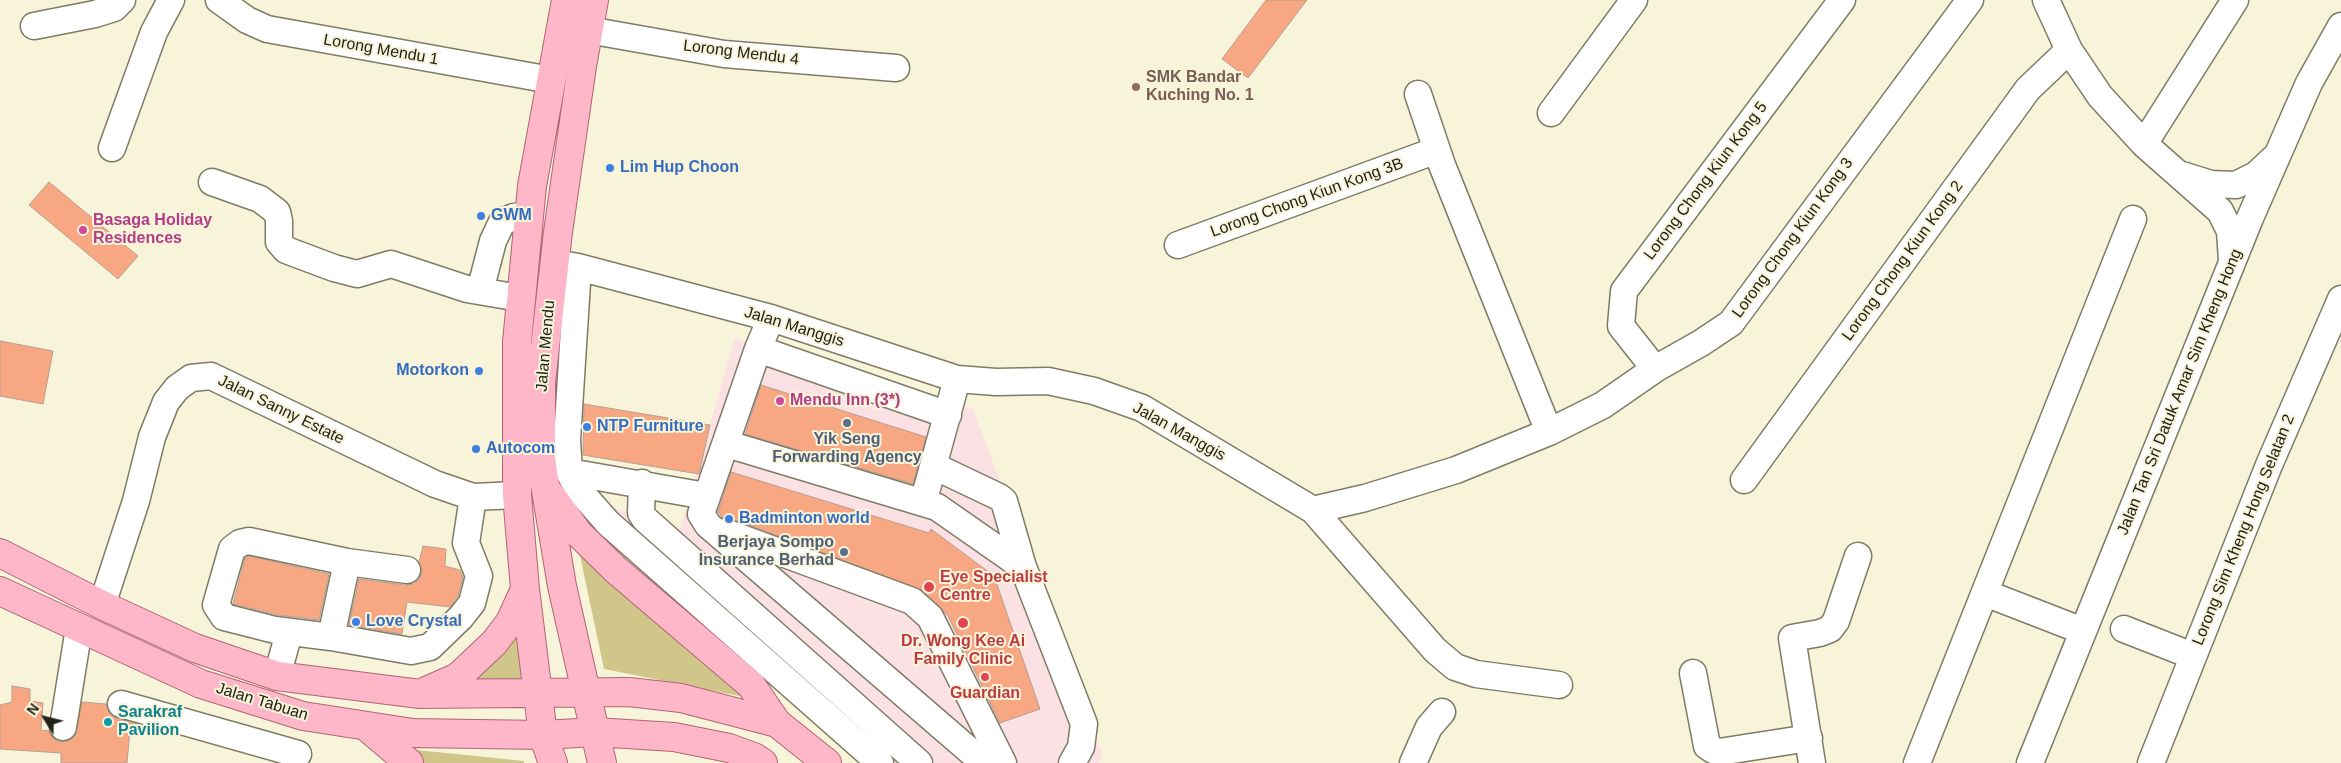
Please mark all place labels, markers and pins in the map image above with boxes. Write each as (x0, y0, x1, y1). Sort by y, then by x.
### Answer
place label: SMK Bandar Kuching No. 1 (1146, 68, 1254, 106)
marker: SMK Bandar Kuching No. 1 (1130, 81, 1142, 93)
place label: Lim Hup Choon (620, 158, 739, 178)
marker: Lim Hup Choon (604, 162, 616, 174)
place label: GWM (491, 206, 532, 226)
marker: GWM (475, 210, 487, 222)
place label: Basaga Holiday Residences (93, 211, 212, 249)
marker: Basaga Holiday Residences (77, 224, 89, 236)
place label: Motorkon (396, 361, 469, 381)
marker: Motorkon (473, 365, 485, 377)
place label: Mendu Inn (3*) (790, 391, 900, 411)
marker: Mendu Inn (3*) (774, 395, 786, 407)
place label: NTP Furniture (597, 417, 704, 437)
marker: Yik Seng Forwarding Agency (841, 417, 853, 429)
marker: NTP Furniture (581, 421, 593, 433)
place label: Yik Seng Forwarding Agency (772, 430, 922, 468)
place label: Autocom (486, 439, 555, 459)
marker: Autocom (470, 443, 482, 455)
place label: Badminton world (739, 509, 870, 529)
marker: Badminton world (723, 513, 735, 525)
place label: Berjaya Sompo Insurance Berhad (699, 533, 834, 571)
marker: Berjaya Sompo Insurance Berhad (838, 546, 850, 558)
place label: Eye Specialist Centre (940, 568, 1048, 606)
marker: Eye Specialist Centre (922, 580, 936, 594)
place label: Love Crystal (366, 612, 462, 632)
marker: Love Crystal (350, 616, 362, 628)
marker: Dr. Wong Kee Ai Family Clinic (956, 616, 970, 630)
place label: Dr. Wong Kee Ai Family Clinic (901, 632, 1025, 670)
marker: Guardian (979, 671, 991, 683)
place label: Guardian (950, 684, 1020, 704)
place label: Sarakraf Pavilion (118, 703, 182, 741)
marker: Sarakraf Pavilion (102, 716, 114, 728)

